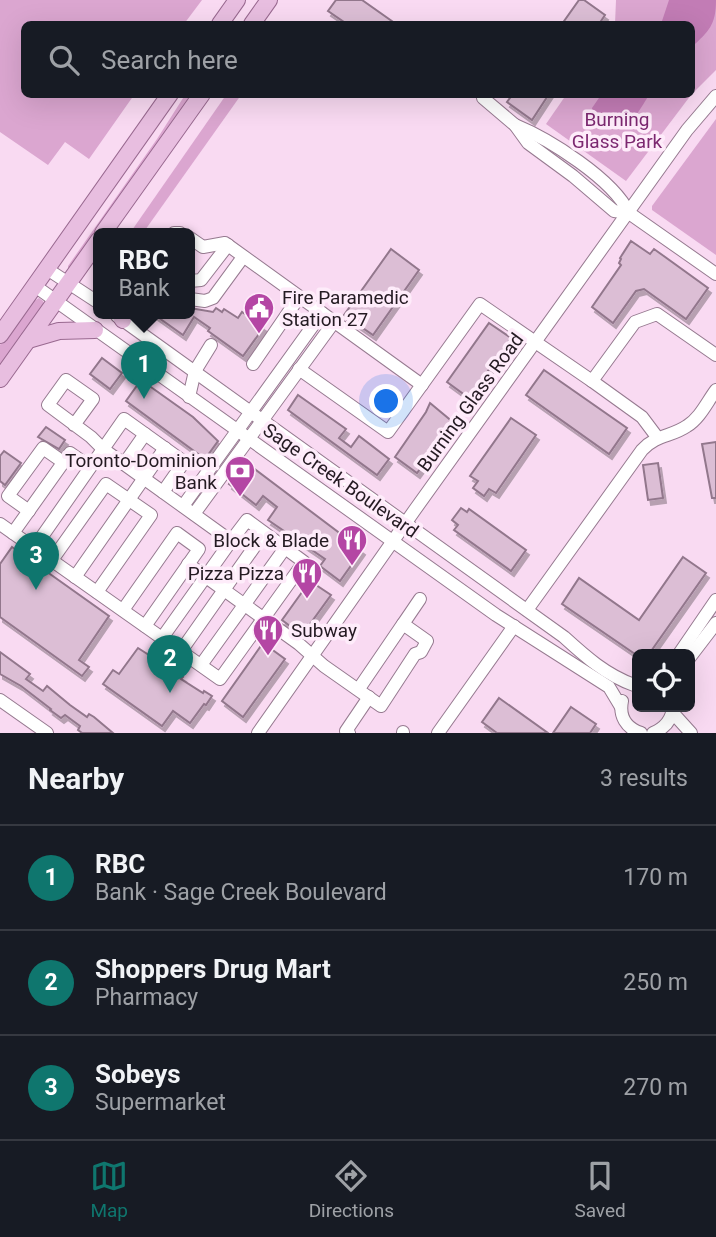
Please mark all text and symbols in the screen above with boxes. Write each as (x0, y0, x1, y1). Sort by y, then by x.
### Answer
search box (21, 21, 695, 98)
icon: search (45, 41, 83, 79)
text: Search here (101, 45, 238, 75)
park label: Burning Glass Park (572, 108, 663, 153)
popup (93, 228, 195, 319)
text: RBC (118, 245, 169, 275)
text: Bank (118, 275, 170, 302)
place label: Fire Paramedic Station 27 (282, 286, 409, 331)
public building icon: Fire Paramedic Station 27 (242, 291, 276, 335)
street label: Burning Glass Road (412, 329, 528, 476)
pin: 1 (121, 341, 167, 399)
your location (369, 384, 403, 418)
street label: Sage Creek Boulevard (259, 418, 423, 543)
place label: Toronto-Dominion Bank (65, 449, 217, 494)
bank icon: Toronto-Dominion Bank (223, 454, 257, 498)
restaurant icon: Block & Blade (335, 523, 369, 567)
place label: Block & Blade (213, 529, 329, 552)
pin: 3 (13, 532, 59, 590)
restaurant icon: Pizza Pizza (290, 556, 324, 600)
place label: Pizza Pizza (188, 562, 284, 585)
restaurant icon: Subway (251, 613, 285, 657)
place label: Subway (291, 619, 357, 642)
pin: 2 (147, 635, 193, 693)
map controls (632, 649, 695, 712)
button: locate (632, 649, 695, 712)
text: Nearby (28, 761, 124, 796)
text: 3 results (600, 765, 688, 792)
text: RBC (95, 849, 145, 879)
text: 1 (44, 864, 58, 891)
text: 170 m (623, 864, 688, 891)
text: Bank · Sage Creek Boulevard (95, 879, 387, 906)
text: Shoppers Drug Mart (95, 954, 331, 984)
text: 2 (44, 969, 58, 996)
text: 250 m (623, 969, 688, 996)
text: Pharmacy (95, 984, 198, 1011)
text: Sobeys (95, 1059, 181, 1089)
text: 3 (44, 1074, 58, 1101)
text: 270 m (623, 1074, 688, 1101)
text: Supermarket (95, 1089, 226, 1116)
tab: Map (90, 1157, 128, 1222)
tab: Directions (309, 1157, 394, 1222)
tab: Saved (574, 1157, 626, 1222)

